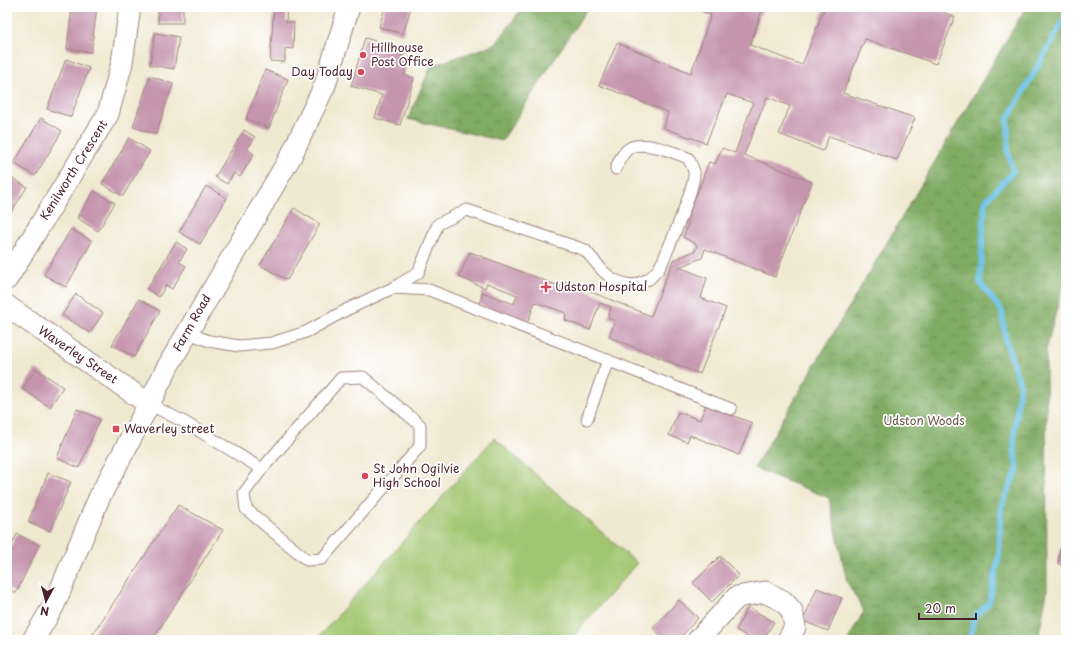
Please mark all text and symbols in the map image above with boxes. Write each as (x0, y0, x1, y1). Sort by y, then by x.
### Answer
place label: Hillhouse Post Office (371, 38, 434, 70)
marker: Hillhouse Post Office (358, 50, 368, 60)
place label: Day Today (291, 62, 353, 80)
marker: Day Today (356, 67, 366, 77)
street label: Kenilworth Crescent (35, 116, 111, 223)
place label: Udston Hospital (555, 277, 647, 295)
marker: Udston Hospital (540, 281, 552, 293)
street label: Farm Road (168, 291, 215, 354)
street label: Waverley Street (35, 321, 122, 388)
park label: Udston Woods (883, 411, 965, 429)
place label: Waverley street (124, 419, 215, 437)
marker: Waverley street (111, 424, 121, 434)
place label: St John Ogilvie High School (373, 459, 459, 491)
marker: St John Ogilvie High School (360, 471, 370, 481)
north arrow (26, 581, 66, 621)
scale bar (919, 595, 976, 621)
text: 20 m (925, 599, 956, 617)
text: N (39, 602, 50, 620)

